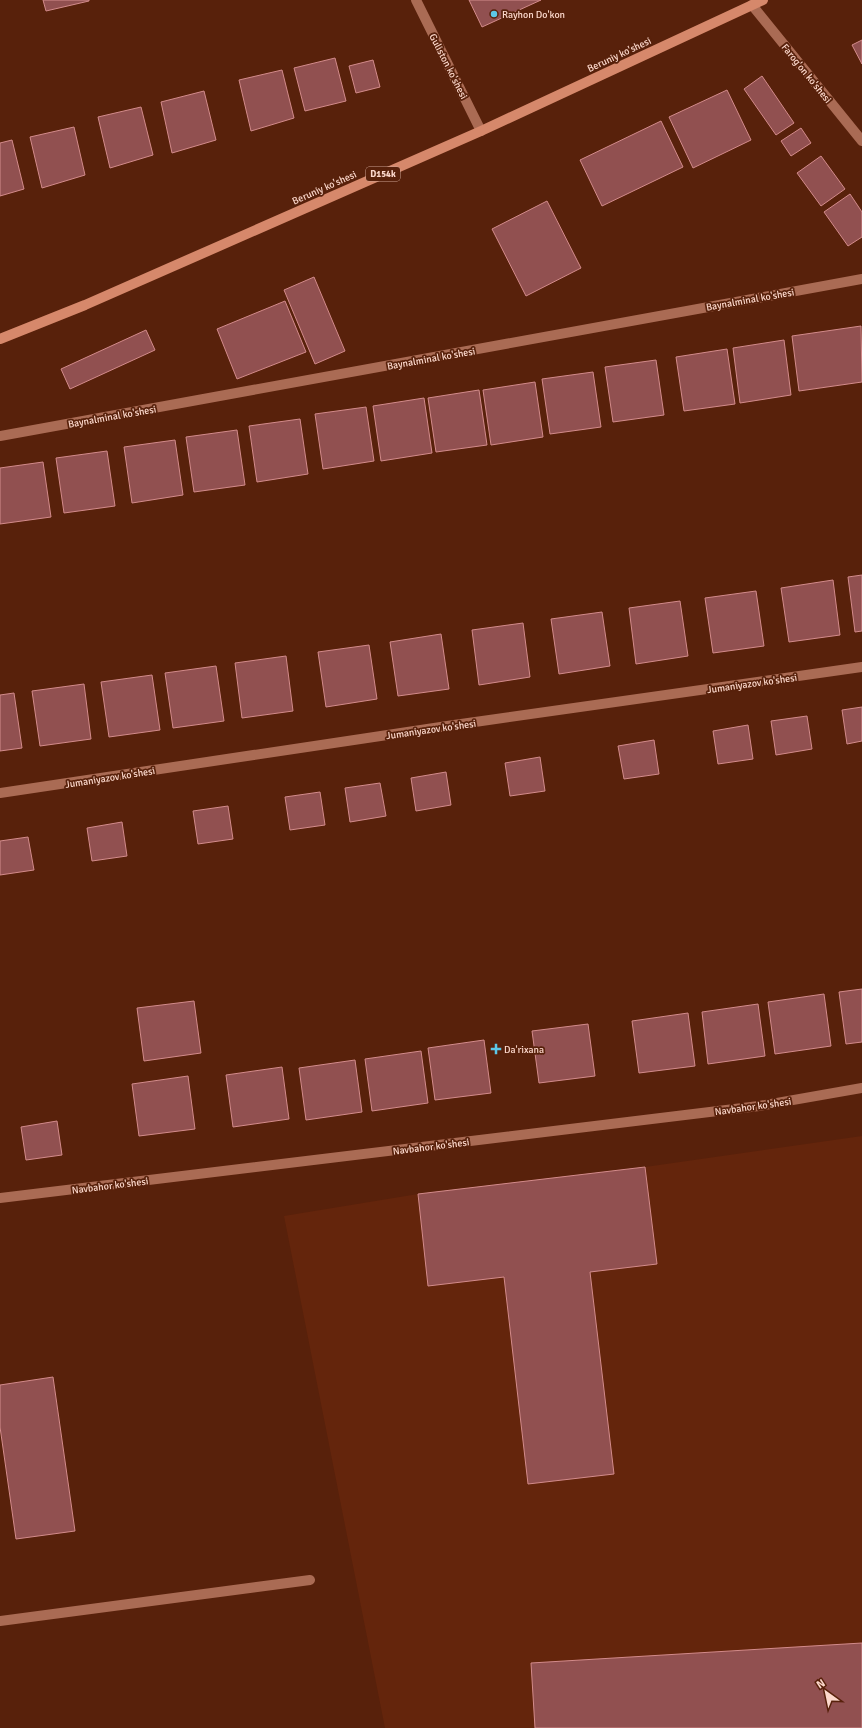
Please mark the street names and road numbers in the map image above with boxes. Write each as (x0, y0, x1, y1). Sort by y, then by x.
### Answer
street label: Guliston ko'shesi (426, 32, 470, 101)
street label: Beruniy ko'shesi (586, 35, 653, 75)
street label: Farog'on ko'shesi (779, 42, 834, 106)
road number: D154k (366, 167, 400, 181)
street label: Beruniy ko'shesi (290, 168, 358, 207)
street label: Baynalminal ko'shesi (705, 286, 795, 314)
street label: Baynalminal ko'shesi (386, 345, 476, 373)
street label: Baynalminal ko'shesi (67, 403, 157, 431)
street label: Jumaniyazov ko'shesi (706, 672, 798, 696)
street label: Jumaniyazov ko'shesi (385, 718, 477, 742)
street label: Jumaniyazov ko'shesi (64, 765, 156, 791)
street label: Navbahor ko'shesi (714, 1096, 792, 1118)
street label: Navbahor ko'shesi (392, 1136, 470, 1158)
street label: Navbahor ko'shesi (71, 1175, 149, 1197)

